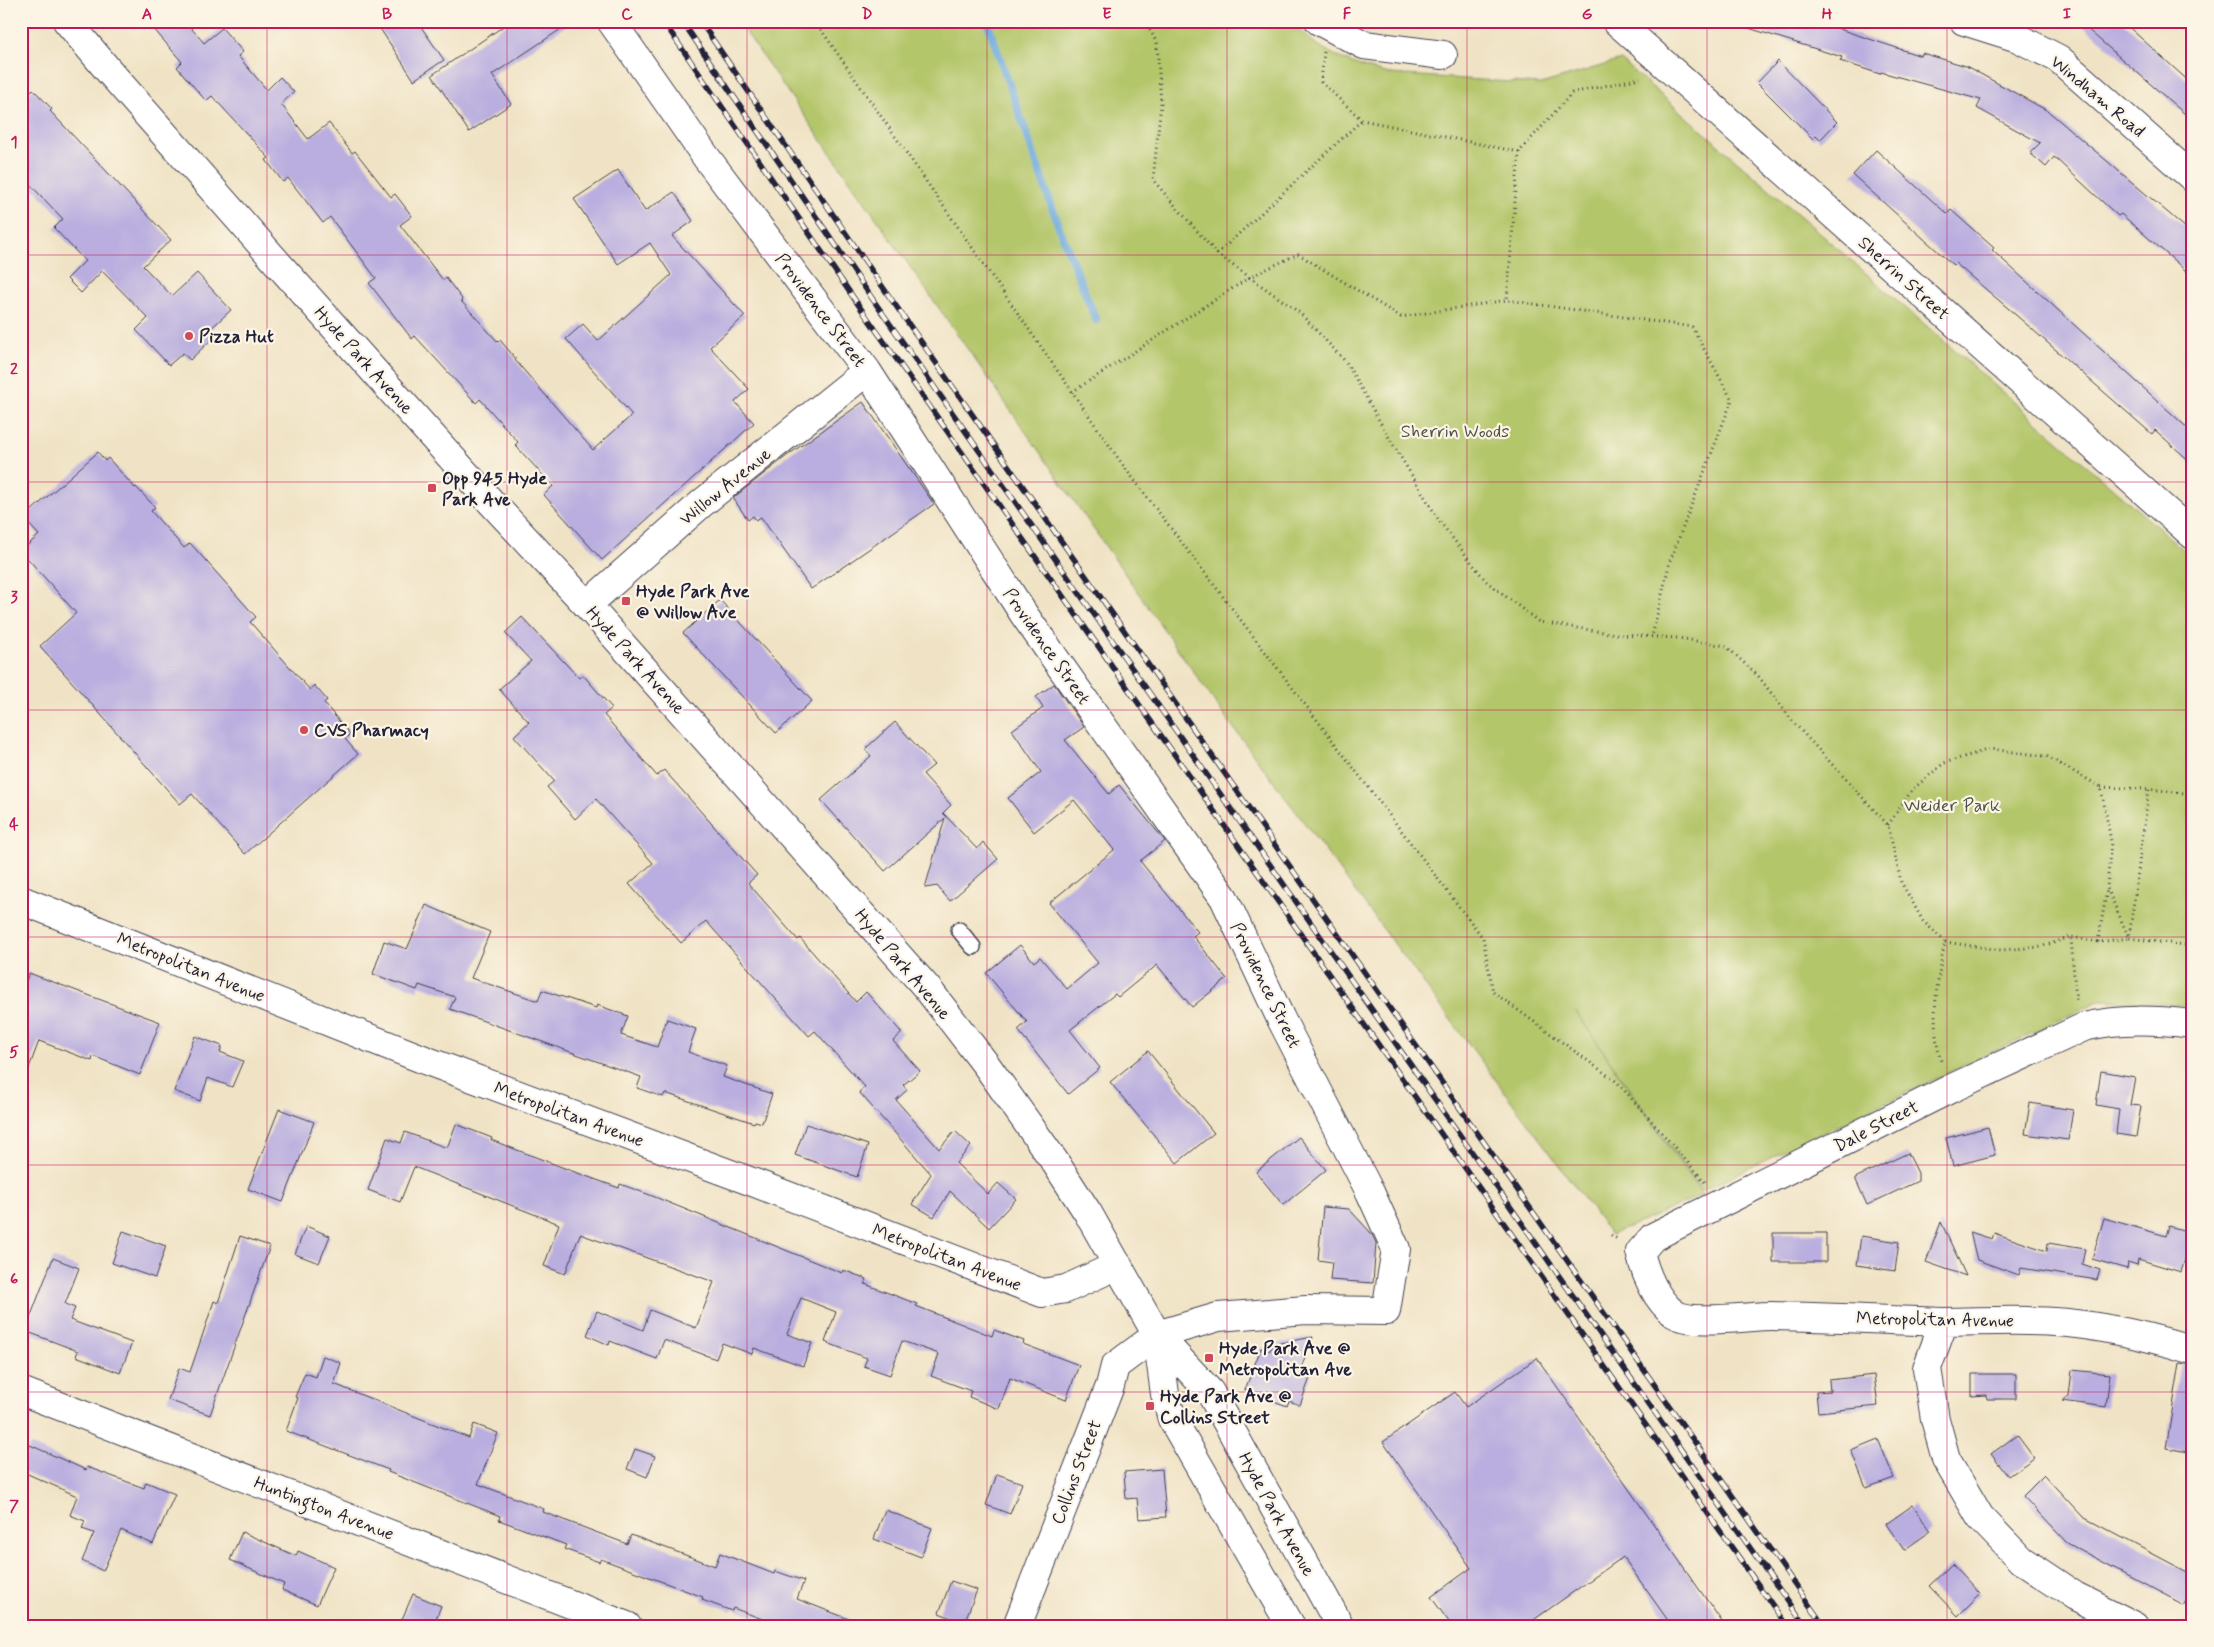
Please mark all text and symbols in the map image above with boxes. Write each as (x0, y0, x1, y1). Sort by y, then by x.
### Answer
text: A (142, 4, 152, 25)
text: B (382, 4, 392, 25)
text: C (621, 4, 633, 25)
text: D (861, 4, 873, 25)
text: E (1102, 4, 1112, 25)
text: F (1343, 4, 1352, 25)
text: G (1582, 4, 1593, 25)
text: H (1822, 4, 1833, 25)
text: I (2063, 4, 2072, 25)
street label: Windham Road (2045, 50, 2150, 143)
text: 1 (10, 132, 18, 153)
street label: Sherrin Street (1852, 231, 1954, 326)
street label: Providence Street (769, 249, 871, 373)
street label: Hyde Park Avenue (308, 301, 418, 420)
place label: Pizza Hut (199, 325, 274, 349)
marker: Pizza Hut (183, 330, 195, 342)
text: 2 (10, 359, 18, 380)
park label: Sherrin Woods (1401, 420, 1509, 444)
street label: Willow Avenue (675, 442, 776, 531)
place label: Opp 945 Hyde Park Ave (442, 467, 547, 512)
marker: Opp 945 Hyde Park Ave (426, 482, 438, 494)
place label: Hyde Park Ave @ Willow Ave (636, 580, 750, 625)
street label: Providence Street (997, 583, 1096, 710)
text: 3 (10, 587, 18, 608)
marker: Hyde Park Ave @ Willow Ave (620, 595, 632, 607)
street label: Hyde Park Avenue (580, 601, 690, 720)
place label: CVS Pharmacy (314, 719, 429, 743)
marker: CVS Pharmacy (298, 724, 310, 736)
park label: Weider Park (1904, 794, 2000, 818)
text: 4 (9, 814, 19, 835)
street label: Hyde Park Avenue (849, 904, 956, 1025)
street label: Providence Street (1224, 918, 1306, 1053)
street label: Metropolitan Avenue (113, 927, 268, 1009)
text: 5 (9, 1042, 19, 1063)
street label: Metropolitan Avenue (490, 1077, 647, 1153)
street label: Dale Street (1830, 1095, 1923, 1158)
street label: Metropolitan Avenue (869, 1218, 1025, 1297)
text: 6 (10, 1269, 18, 1290)
street label: Metropolitan Avenue (1856, 1307, 2014, 1333)
place label: Hyde Park Ave @ Metropolitan Ave (1219, 1337, 1352, 1382)
marker: Hyde Park Ave @ Metropolitan Ave (1203, 1352, 1215, 1364)
place label: Hyde Park Ave @ Collins Street (1160, 1385, 1291, 1430)
marker: Hyde Park Ave @ Collins Street (1144, 1400, 1156, 1412)
street label: Collins Street (1046, 1417, 1108, 1528)
street label: Hyde Park Avenue (1232, 1448, 1320, 1581)
street label: Huntington Avenue (249, 1471, 397, 1549)
text: 7 (9, 1496, 19, 1517)

